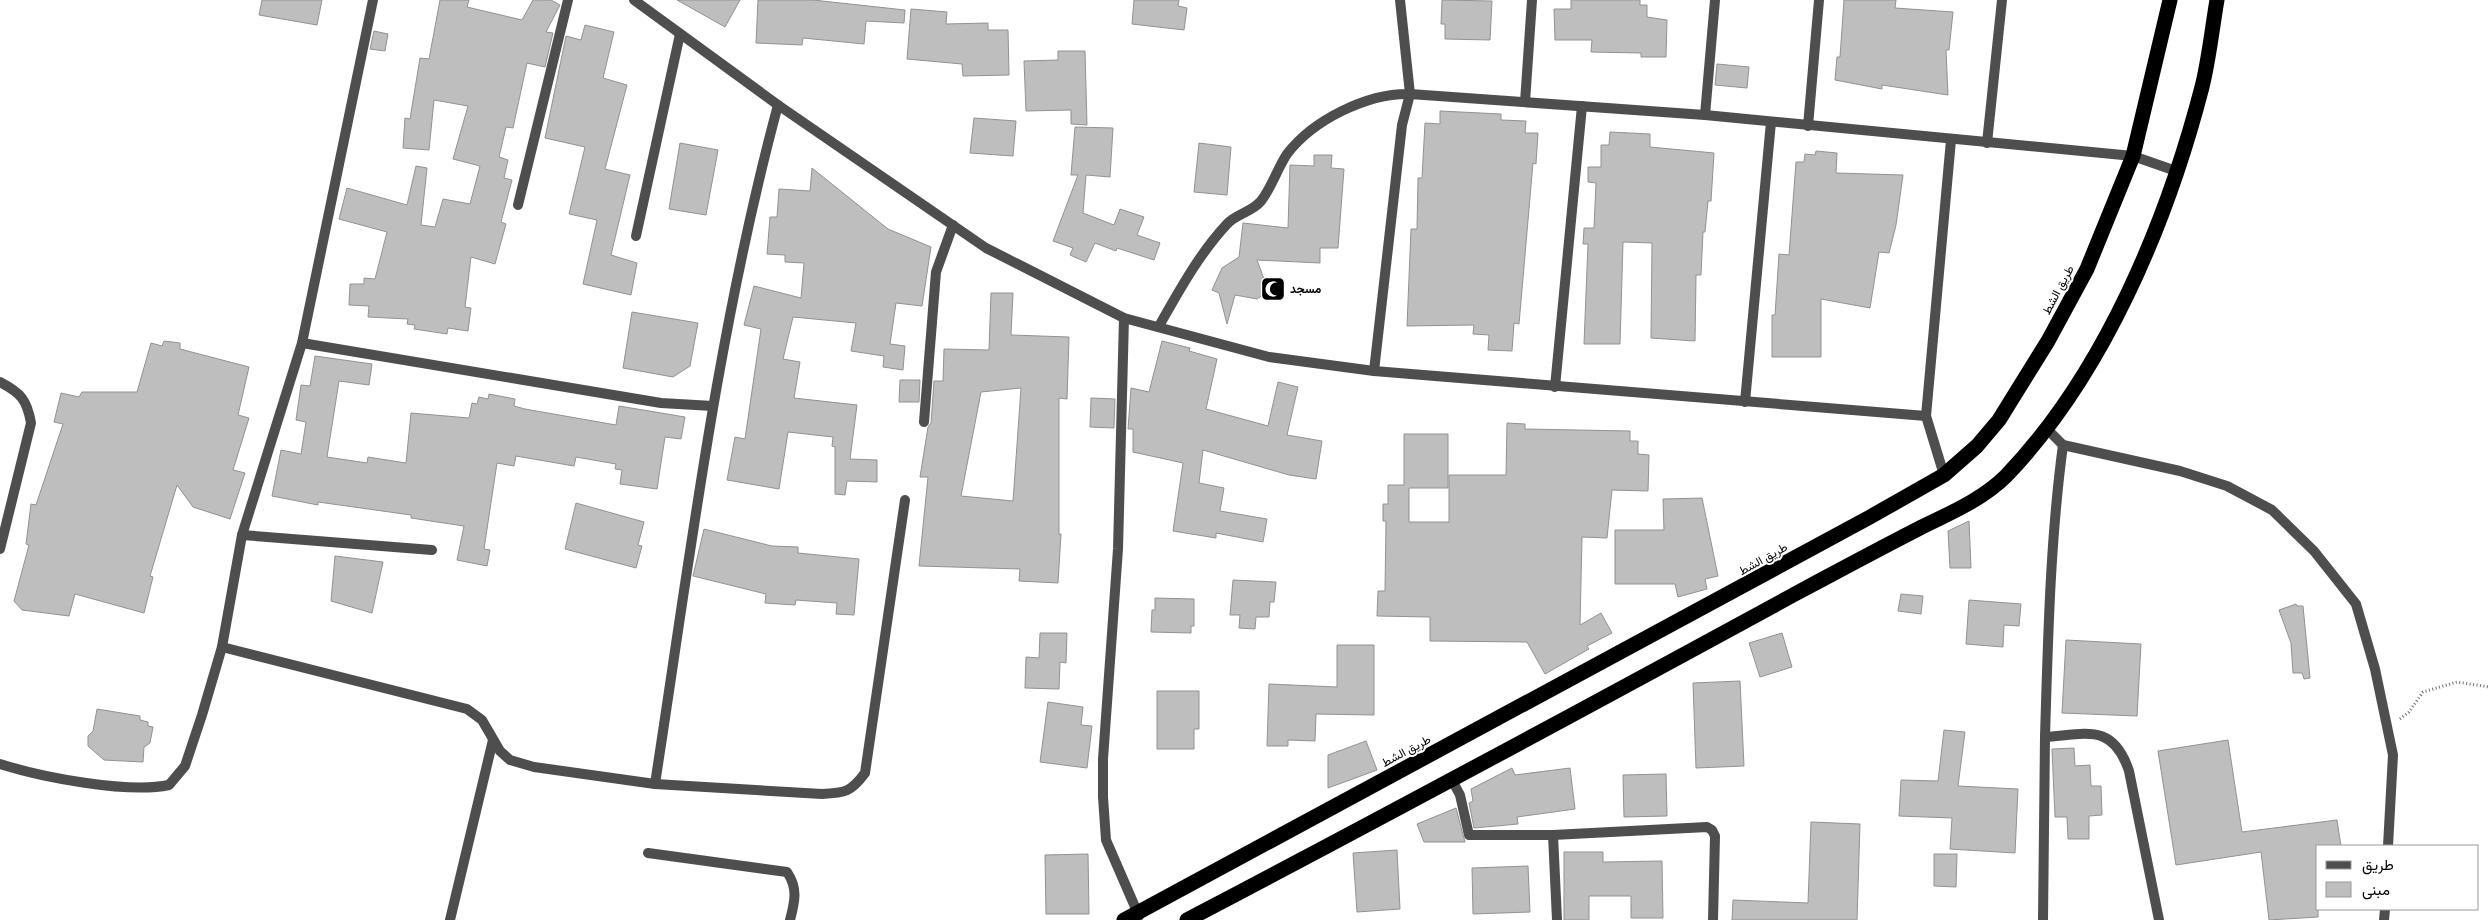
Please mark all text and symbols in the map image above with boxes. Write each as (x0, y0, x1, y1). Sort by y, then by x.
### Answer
street label: طريق الشط (2038, 262, 2078, 317)
mosque icon: مسجد (1260, 276, 1286, 302)
place label: مسجد (1290, 281, 1322, 297)
street label: طريق الشط (1736, 539, 1791, 579)
street label: طريق الشط (1379, 731, 1434, 771)
legend (2316, 845, 2479, 910)
text: طريق (2362, 854, 2394, 875)
text: مبنى (2362, 879, 2390, 900)

